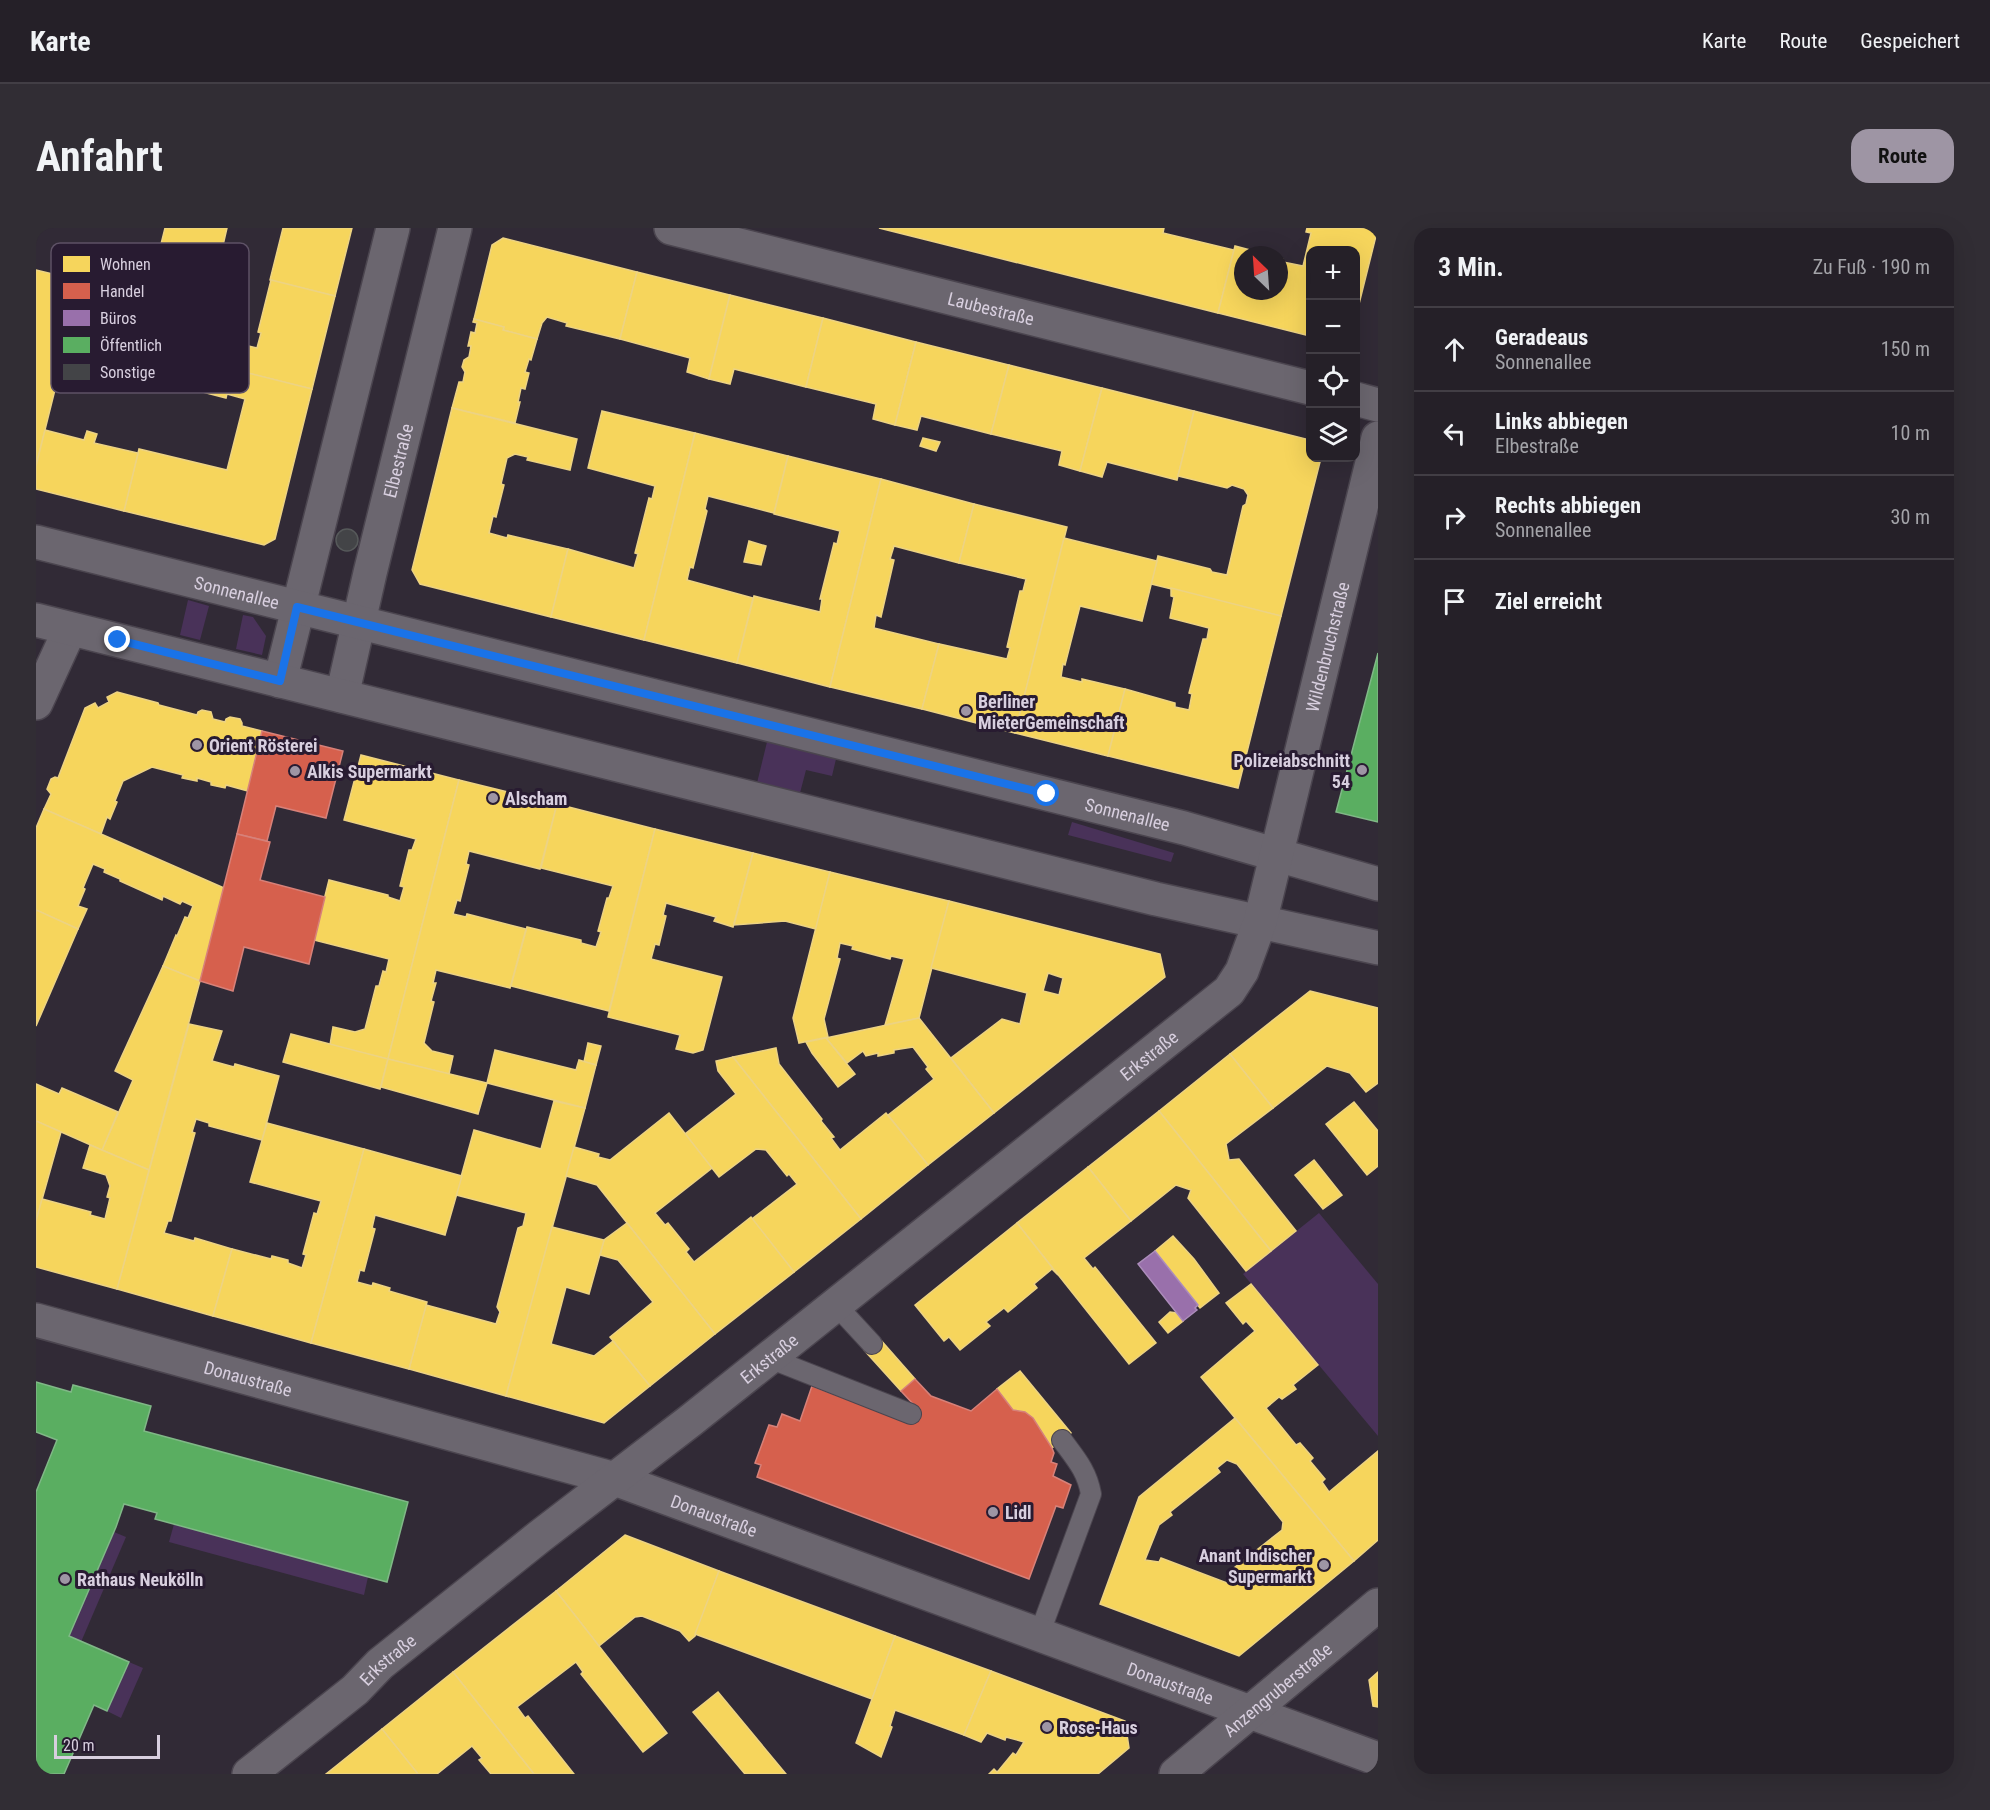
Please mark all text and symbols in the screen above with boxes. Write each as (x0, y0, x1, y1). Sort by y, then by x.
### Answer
text: Karte (30, 25, 91, 58)
text: Karte (1702, 29, 1746, 53)
text: Route (1779, 29, 1827, 53)
text: Gespeichert (1860, 29, 1960, 53)
button: Route (1851, 129, 1954, 183)
text: Anfahrt (36, 132, 163, 181)
legend (51, 243, 249, 393)
north arrow (1234, 246, 1288, 300)
map controls (1306, 246, 1360, 462)
button: + (1306, 246, 1360, 300)
text: 3 Min. (1438, 252, 1504, 282)
text: Wohnen (100, 255, 151, 274)
text: Zu Fuß · 190 m (1813, 255, 1930, 279)
text: Handel (100, 282, 144, 301)
street label: Laubestraße (946, 287, 1037, 329)
button: − (1306, 300, 1360, 354)
text: Büros (100, 309, 137, 328)
text: Geradeaus (1495, 325, 1588, 350)
icon: ahead (1438, 333, 1471, 366)
text: Öffentlich (100, 336, 162, 355)
text: 150 m (1881, 337, 1930, 361)
text: Sonnenallee (1495, 350, 1591, 374)
button: locate (1306, 354, 1360, 408)
text: Sonstige (100, 363, 155, 382)
button: layers (1306, 408, 1360, 462)
text: Links abbiegen (1495, 409, 1628, 434)
icon: left (1438, 417, 1471, 450)
street label: Elbestraße (378, 421, 417, 500)
text: 10 m (1891, 421, 1930, 445)
text: Elbestraße (1495, 434, 1579, 458)
text: Rechts abbiegen (1495, 493, 1641, 518)
icon: right (1438, 501, 1471, 534)
text: 30 m (1891, 505, 1930, 529)
text: Sonnenallee (1495, 518, 1591, 542)
street label: Sonnenallee (192, 571, 281, 613)
street label: Wildenbruchstraße (1301, 580, 1353, 714)
icon: arrive (1438, 585, 1471, 618)
text: Ziel erreicht (1495, 589, 1602, 614)
route end (104, 626, 130, 652)
place label: Berliner MieterGemeinschaft (978, 691, 1125, 733)
marker: Berliner MieterGemeinschaft (959, 704, 973, 718)
place label: Orient Rösterei (209, 735, 318, 756)
marker: Orient Rösterei (190, 738, 204, 752)
place label: Polizeiabschnitt 54 (1234, 750, 1350, 792)
place label: Alkis Supermarkt (307, 761, 432, 782)
marker: Polizeiabschnitt 54 (1355, 763, 1369, 777)
marker: Alkis Supermarkt (288, 764, 302, 778)
route start (1033, 780, 1059, 806)
place label: Alscham (505, 788, 567, 809)
marker: Alscham (486, 791, 500, 805)
street label: Sonnenallee (1083, 793, 1172, 835)
street label: Erkstraße (1116, 1026, 1182, 1084)
street label: Erkstraße (736, 1329, 802, 1387)
street label: Donaustraße (202, 1356, 295, 1400)
street label: Donaustraße (668, 1490, 760, 1541)
place label: Lidl (1005, 1502, 1032, 1523)
marker: Lidl (986, 1505, 1000, 1519)
place label: Anant Indischer Supermarkt (1199, 1545, 1312, 1587)
marker: Anant Indischer Supermarkt (1317, 1558, 1331, 1572)
place label: Rathaus Neukölln (77, 1569, 203, 1590)
marker: Rathaus Neukölln (58, 1572, 72, 1586)
street label: Erkstraße (355, 1629, 420, 1689)
street label: Anzengruberstraße (1219, 1638, 1336, 1741)
street label: Donaustraße (1124, 1657, 1216, 1708)
place label: Rose-Haus (1059, 1717, 1138, 1738)
marker: Rose-Haus (1040, 1720, 1054, 1734)
scale bar (54, 1732, 160, 1760)
text: 20 m (63, 1736, 95, 1755)

